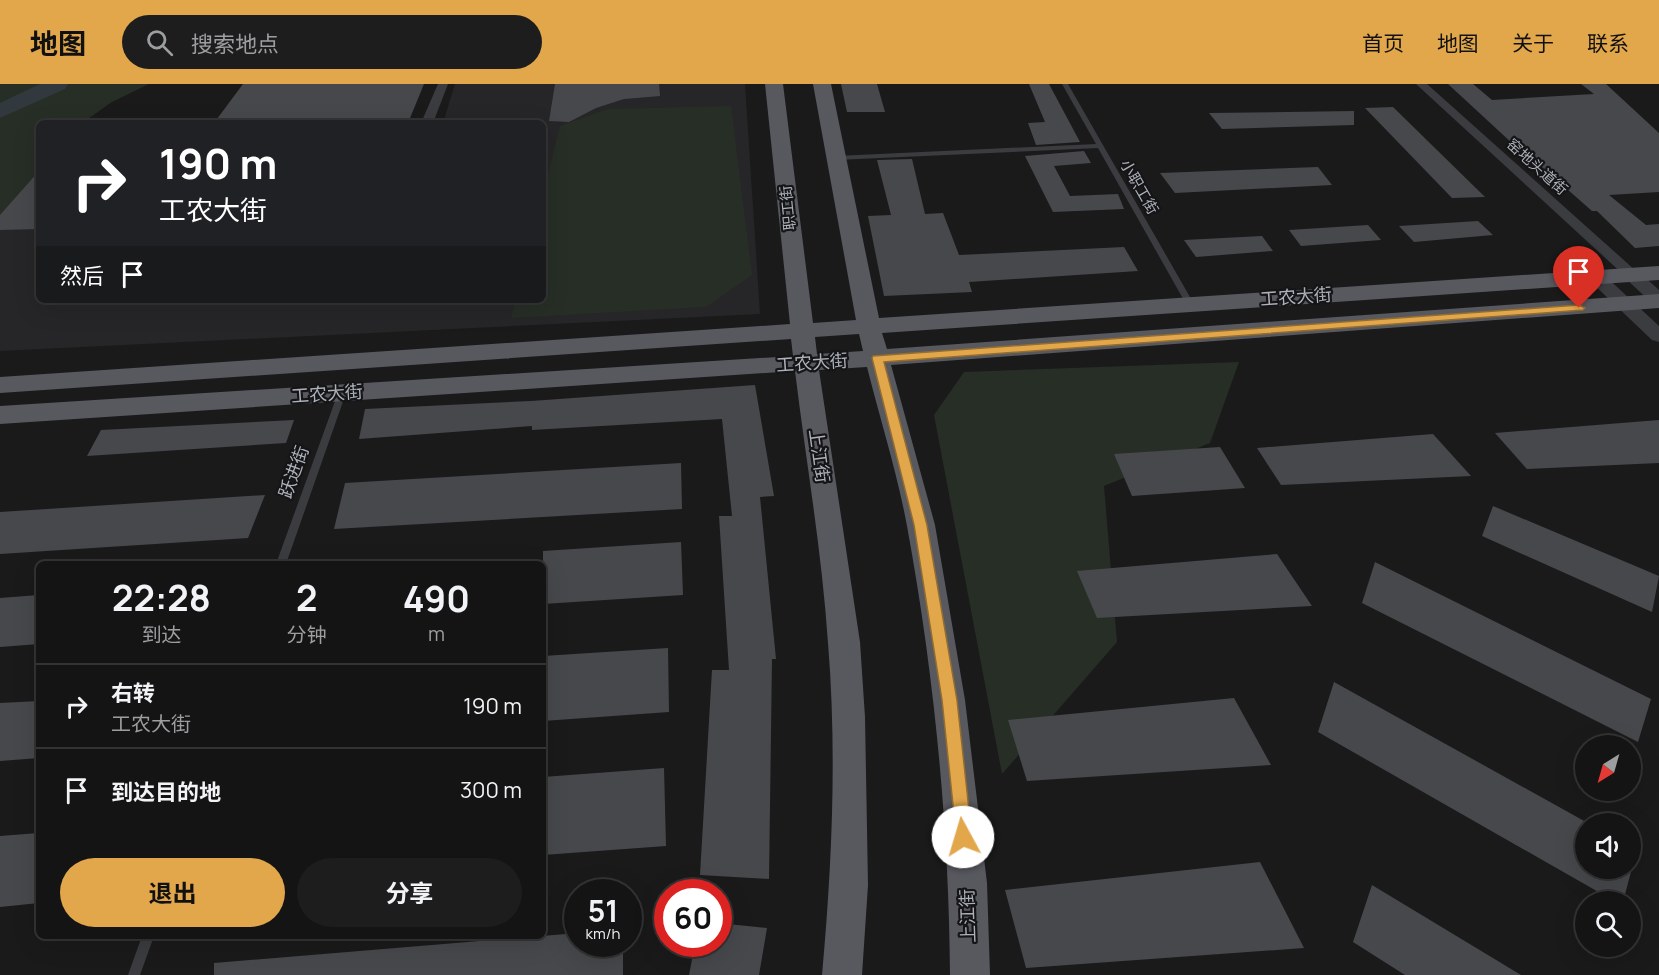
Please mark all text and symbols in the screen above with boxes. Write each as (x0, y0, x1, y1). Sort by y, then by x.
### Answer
search box (122, 15, 542, 69)
text: 地图 (30, 24, 86, 62)
icon: search (143, 26, 176, 59)
text: 搜索地点 (191, 29, 279, 59)
text: 首页 (1362, 29, 1404, 57)
text: 地图 (1437, 29, 1479, 57)
text: 关于 (1512, 29, 1554, 57)
text: 联系 (1587, 29, 1629, 57)
text: 190 m (159, 134, 277, 192)
street label: 窑地头道街 (1502, 134, 1572, 200)
icon: right (60, 144, 138, 222)
street label: 小职工街 (1115, 156, 1164, 218)
street label: 职工街 (775, 185, 800, 232)
text: 工农大街 (159, 191, 267, 228)
pin (1553, 246, 1604, 308)
icon: arrive (1562, 255, 1595, 288)
icon: arrive (116, 258, 149, 291)
text: 然后 (60, 261, 104, 291)
street label: 工农大街 (1259, 282, 1333, 310)
street label: 工农大街 (775, 348, 849, 376)
street label: 工农大街 (290, 379, 364, 407)
street label: 上江街 (804, 427, 836, 484)
street label: 跃进街 (273, 442, 314, 501)
text: 22:28 (112, 573, 211, 622)
text: 2 (296, 573, 318, 622)
text: 490 (403, 574, 470, 623)
text: m (428, 620, 445, 647)
text: 到达 (141, 621, 181, 648)
text: 分钟 (287, 621, 327, 648)
text: 右转 (111, 678, 155, 708)
icon: right (60, 690, 93, 723)
text: 190 m (463, 691, 522, 721)
text: 工农大街 (111, 710, 191, 737)
north arrow (1575, 735, 1641, 801)
map controls (1575, 735, 1641, 957)
icon: arrive (60, 774, 93, 807)
text: 300 m (460, 775, 522, 805)
text: 到达目的地 (111, 777, 221, 807)
position arrow (931, 805, 995, 869)
button: sound (1575, 813, 1641, 879)
button: 退出 (60, 858, 285, 927)
button: 分享 (297, 858, 522, 927)
speed limit sign: 60 (654, 879, 732, 957)
street label: 上江街 (954, 889, 980, 943)
text: 51 (588, 890, 618, 931)
button: search (1575, 891, 1641, 957)
text: km/h (586, 923, 620, 944)

